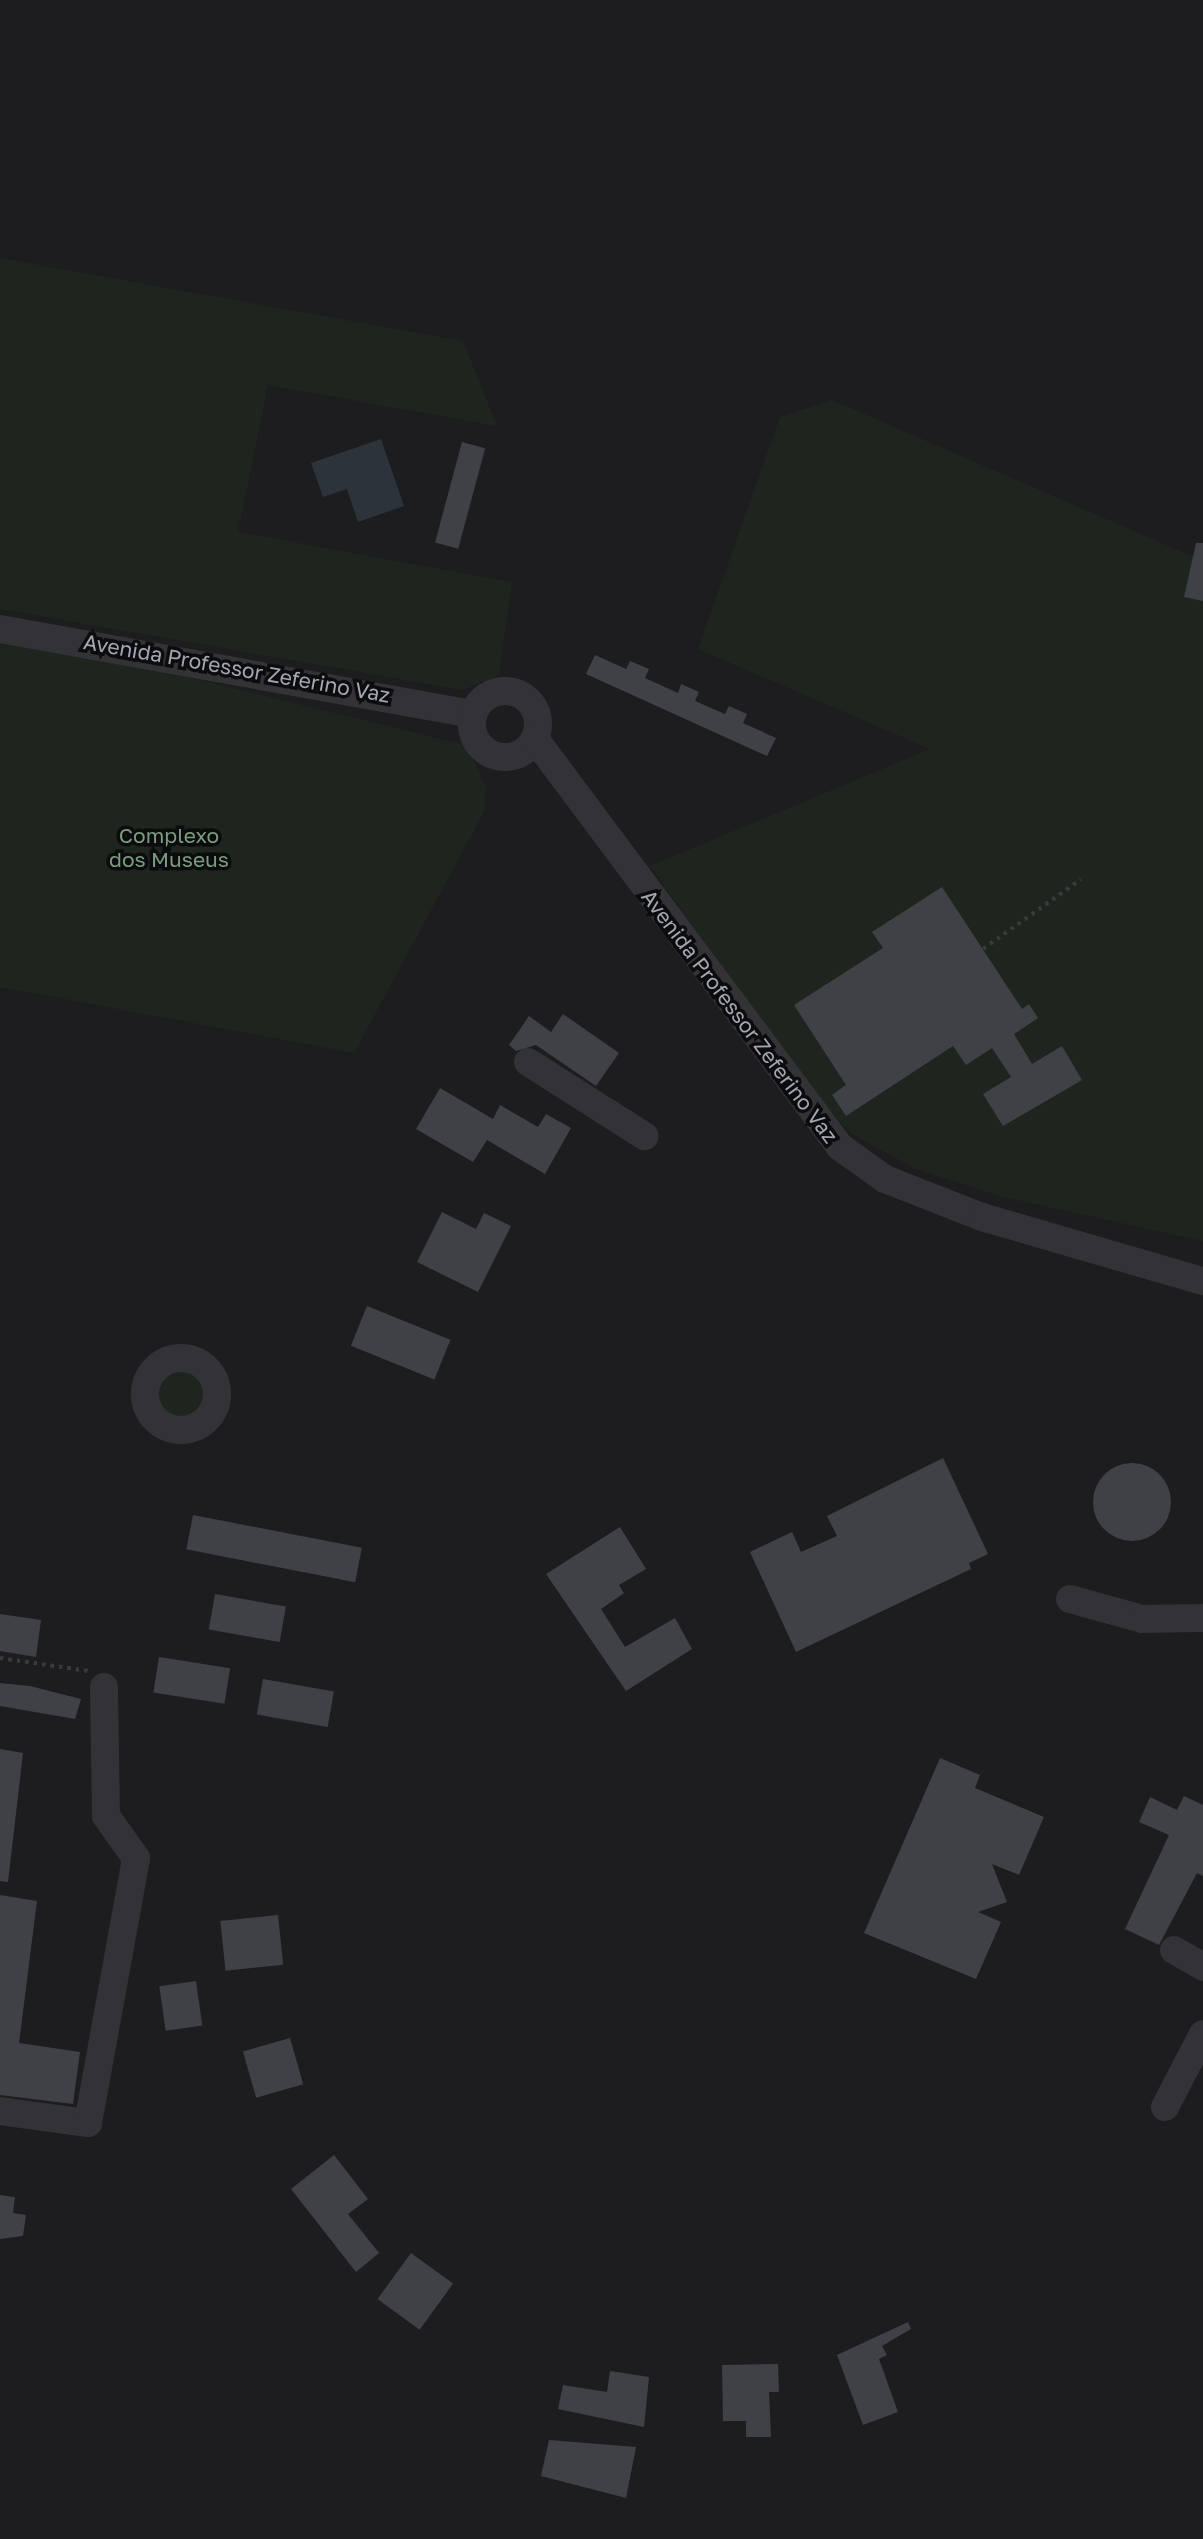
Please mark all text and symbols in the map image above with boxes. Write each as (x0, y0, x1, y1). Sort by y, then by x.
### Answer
street label: Avenida Professor Zeferino Vaz (82, 629, 392, 707)
park label: Complexo dos Museus (109, 822, 229, 872)
street label: Avenida Professor Zeferino Vaz (636, 884, 844, 1148)

